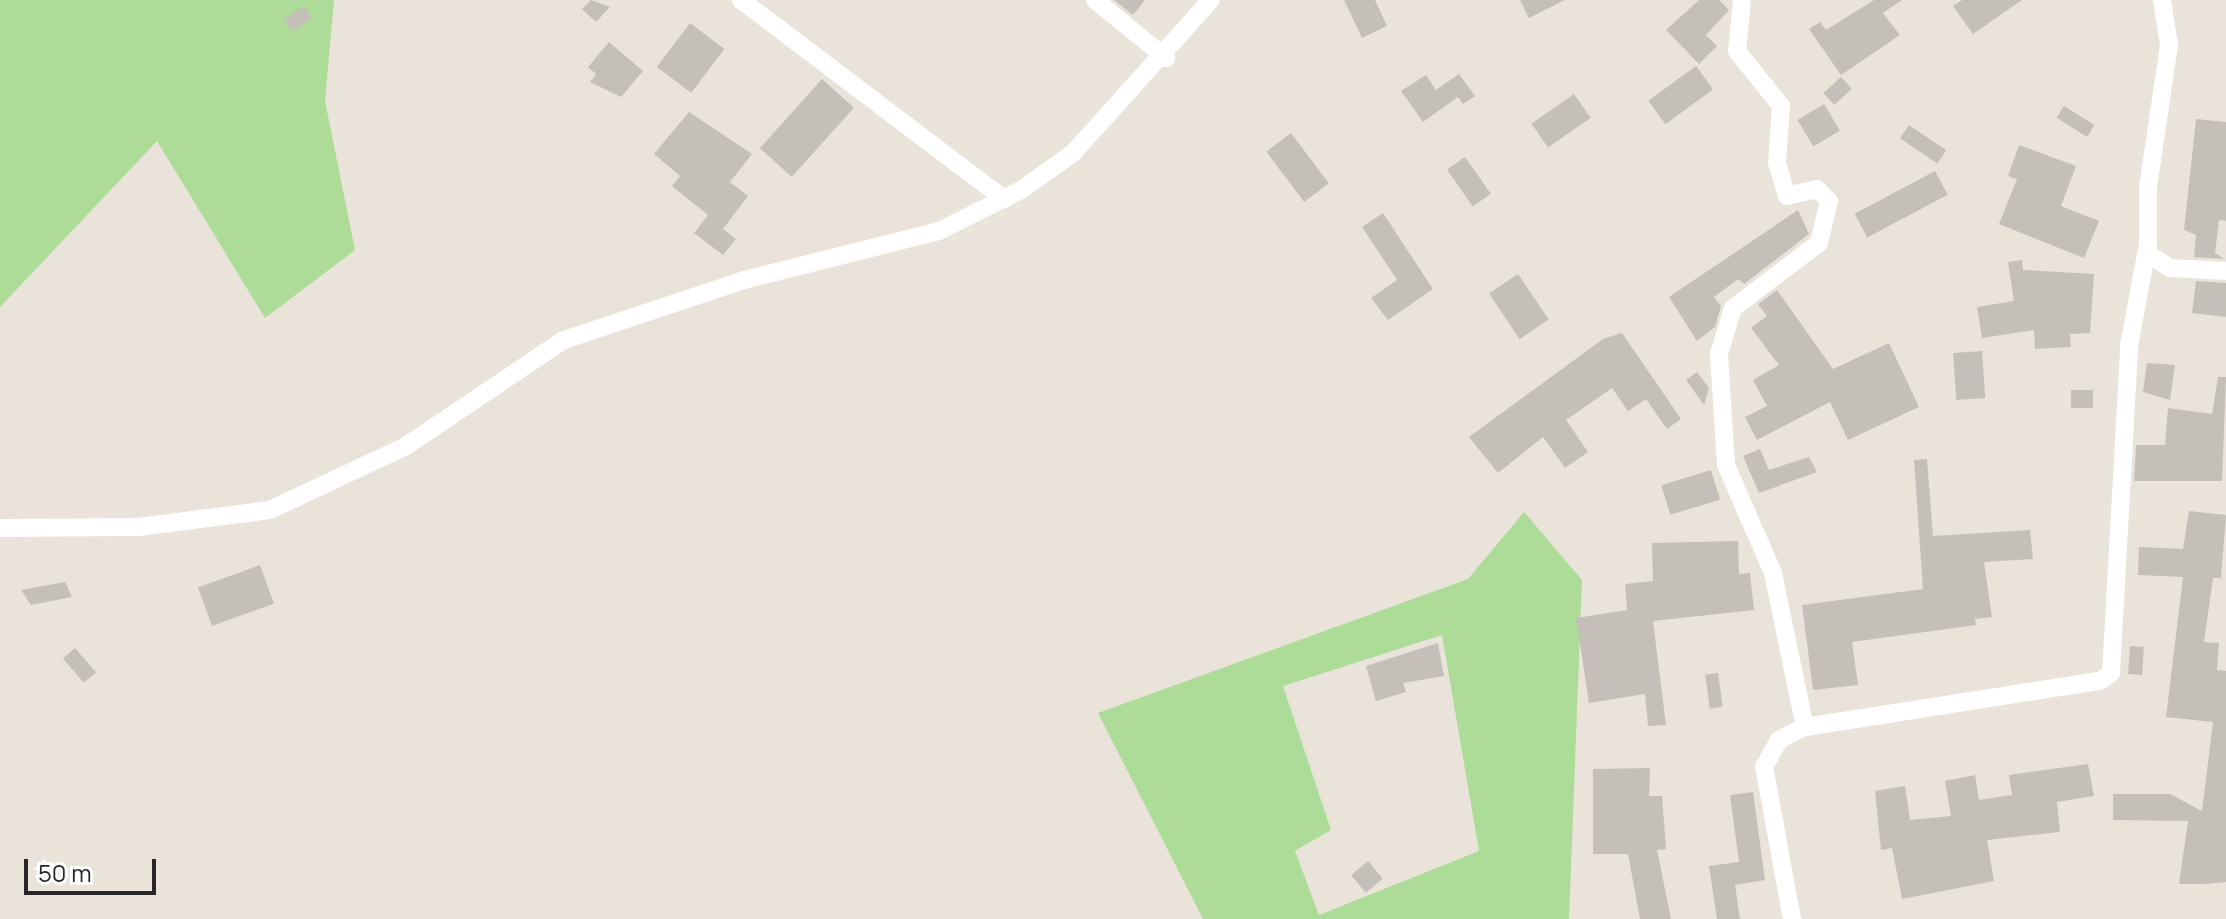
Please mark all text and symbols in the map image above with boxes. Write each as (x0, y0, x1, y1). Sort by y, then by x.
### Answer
scale bar (28, 843, 160, 893)
text: 50 m (38, 856, 92, 889)

